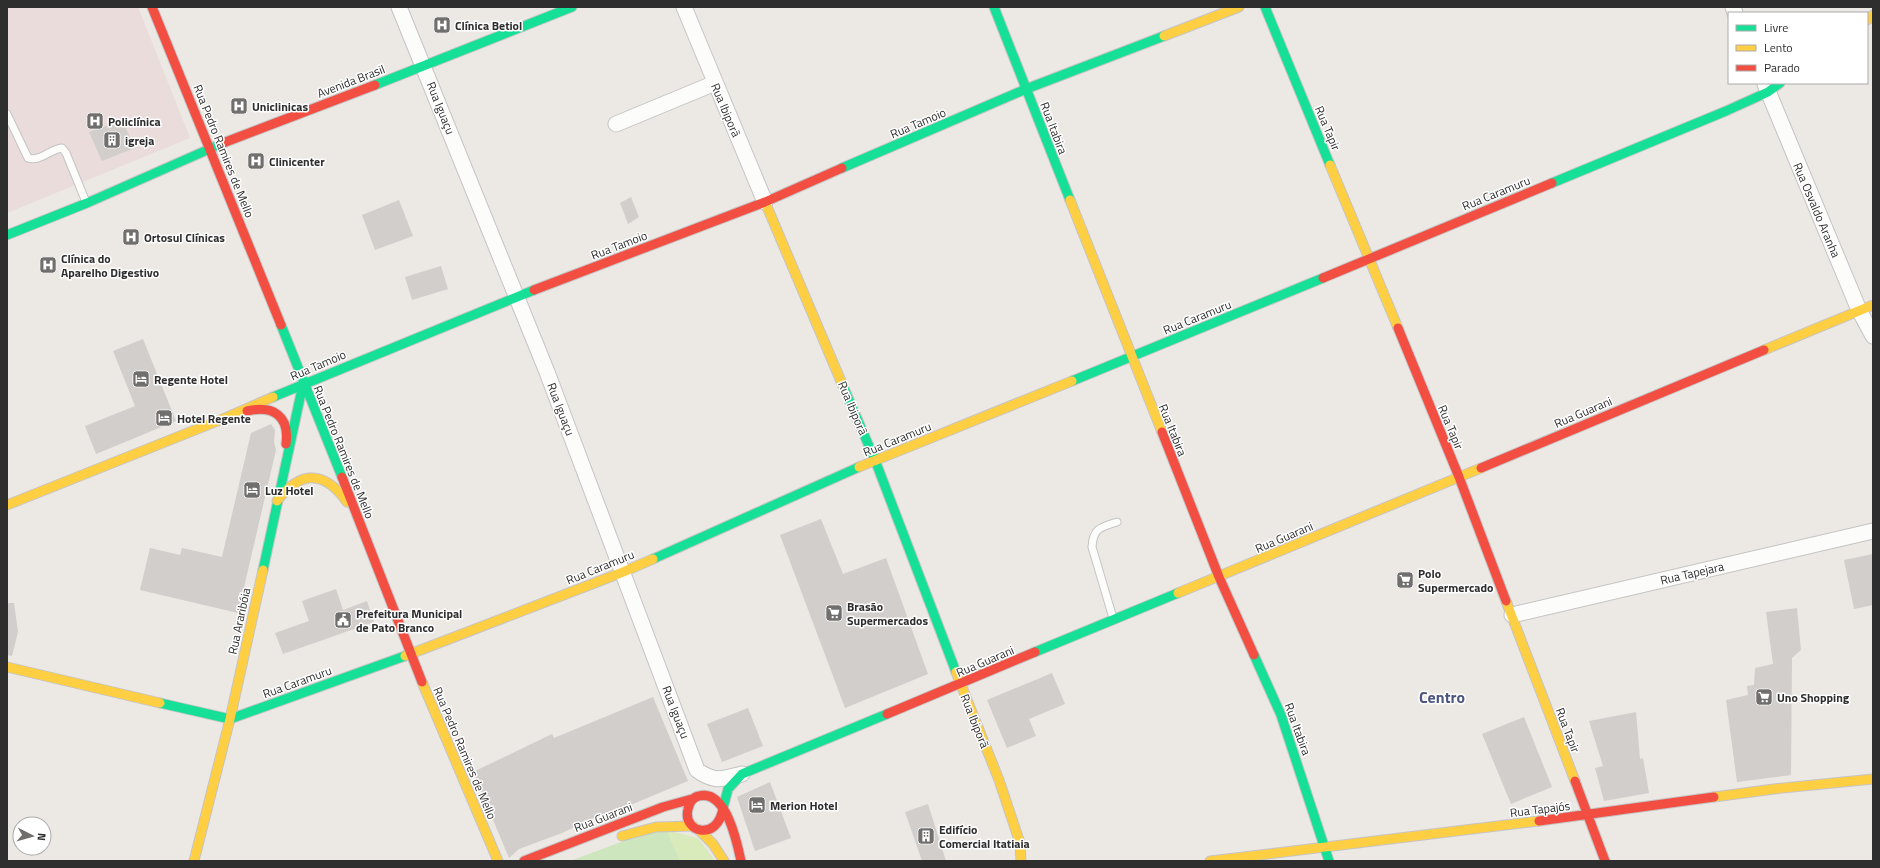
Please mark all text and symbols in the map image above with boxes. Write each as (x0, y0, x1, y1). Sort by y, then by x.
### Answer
legend (1728, 12, 1868, 84)
hospital icon: Clínica Betiol (432, 15, 452, 35)
place label: Clínica Betiol (455, 16, 522, 35)
text: Livre (1764, 18, 1788, 37)
text: Lento (1764, 38, 1793, 57)
text: Parado (1764, 58, 1800, 77)
street label: Avenida Brasil (314, 59, 388, 103)
street label: Rua Iguaçu (422, 79, 460, 137)
street label: Rua Ibiporã (706, 80, 746, 140)
street label: Rua Pedro Ramires de Mello (189, 81, 259, 221)
hospital icon: Uniclinicas (229, 96, 249, 116)
place label: Uniclinicas (252, 97, 308, 116)
street label: Rua Itabira (1035, 99, 1073, 157)
street label: Rua Tamoio (887, 103, 949, 143)
street label: Rua Tapir (1310, 103, 1346, 153)
hospital icon: Policlínica (85, 111, 105, 131)
place label: Policlínica (108, 112, 161, 131)
building icon: igreja (102, 130, 122, 150)
place label: igreja (125, 131, 154, 150)
hospital icon: Clinicenter (246, 151, 266, 171)
place label: Clinicenter (269, 152, 325, 171)
street label: Rua Osvaldo Aranha (1788, 159, 1846, 261)
street label: Rua Caramuru (1459, 171, 1533, 215)
street label: Rua Tamoio (588, 226, 650, 264)
hospital icon: Ortosul Clínicas (121, 227, 141, 247)
place label: Ortosul Clínicas (144, 228, 225, 247)
place label: Clínica do Aparelho Digestivo (61, 249, 159, 282)
hospital icon: Clínica do Aparelho Digestivo (38, 255, 58, 275)
street label: Rua Caramuru (1160, 295, 1234, 339)
street label: Rua Tamoio (287, 345, 349, 385)
hotel icon: Regente Hotel (131, 369, 151, 389)
place label: Regente Hotel (154, 370, 228, 389)
street label: Rua Ibiporã (833, 378, 873, 438)
street label: Rua Iguaçu (542, 380, 580, 438)
street label: Rua Pedro Ramires de Mello (309, 382, 379, 522)
street label: Rua Guarani (1551, 391, 1615, 433)
street label: Rua Itabira (1154, 401, 1192, 459)
street label: Rua Tapir (1433, 402, 1469, 452)
hotel icon: Hotel Regente (154, 408, 174, 428)
place label: Hotel Regente (177, 409, 251, 428)
street label: Rua Caramuru (860, 417, 934, 461)
hotel icon: Luz Hotel (242, 480, 262, 500)
place label: Luz Hotel (265, 481, 314, 500)
street label: Rua Guarani (1252, 516, 1316, 558)
street label: Rua Caramuru (563, 545, 637, 589)
street label: Rua Tapejara (1658, 556, 1726, 590)
place label: Polo Supermercado (1418, 564, 1493, 597)
supermarket icon: Polo Supermercado (1395, 570, 1415, 590)
street label: Rua Araribóia (223, 586, 255, 656)
place label: Brasão Supermercados (847, 597, 928, 630)
supermarket icon: Brasão Supermercados (824, 603, 844, 623)
place label: Prefeitura Municipal de Pato Branco (356, 604, 462, 637)
public building icon: Prefeitura Municipal de Pato Branco (333, 610, 353, 630)
street label: Rua Guarani (953, 640, 1017, 682)
street label: Rua Caramuru (260, 661, 334, 703)
street label: Rua Iguaçu (657, 683, 695, 741)
street label: Rua Pedro Ramires de Mello (428, 684, 502, 822)
district label: Centro (1419, 685, 1465, 709)
supermarket icon: Uno Shopping (1754, 687, 1774, 707)
place label: Uno Shopping (1777, 688, 1850, 707)
street label: Rua Ibiporã (955, 691, 995, 751)
street label: Rua Itabira (1280, 700, 1316, 758)
street label: Rua Tapir (1551, 705, 1585, 755)
hotel icon: Merion Hotel (747, 795, 767, 815)
place label: Merion Hotel (770, 796, 838, 815)
street label: Rua Tapajós (1509, 796, 1572, 822)
street label: Rua Guarani (571, 797, 635, 837)
north arrow (12, 816, 52, 856)
place label: Edifício Comercial Itatiaia (939, 820, 1030, 853)
building icon: Edifício Comercial Itatiaia (916, 826, 936, 846)
text: N (34, 832, 50, 842)

